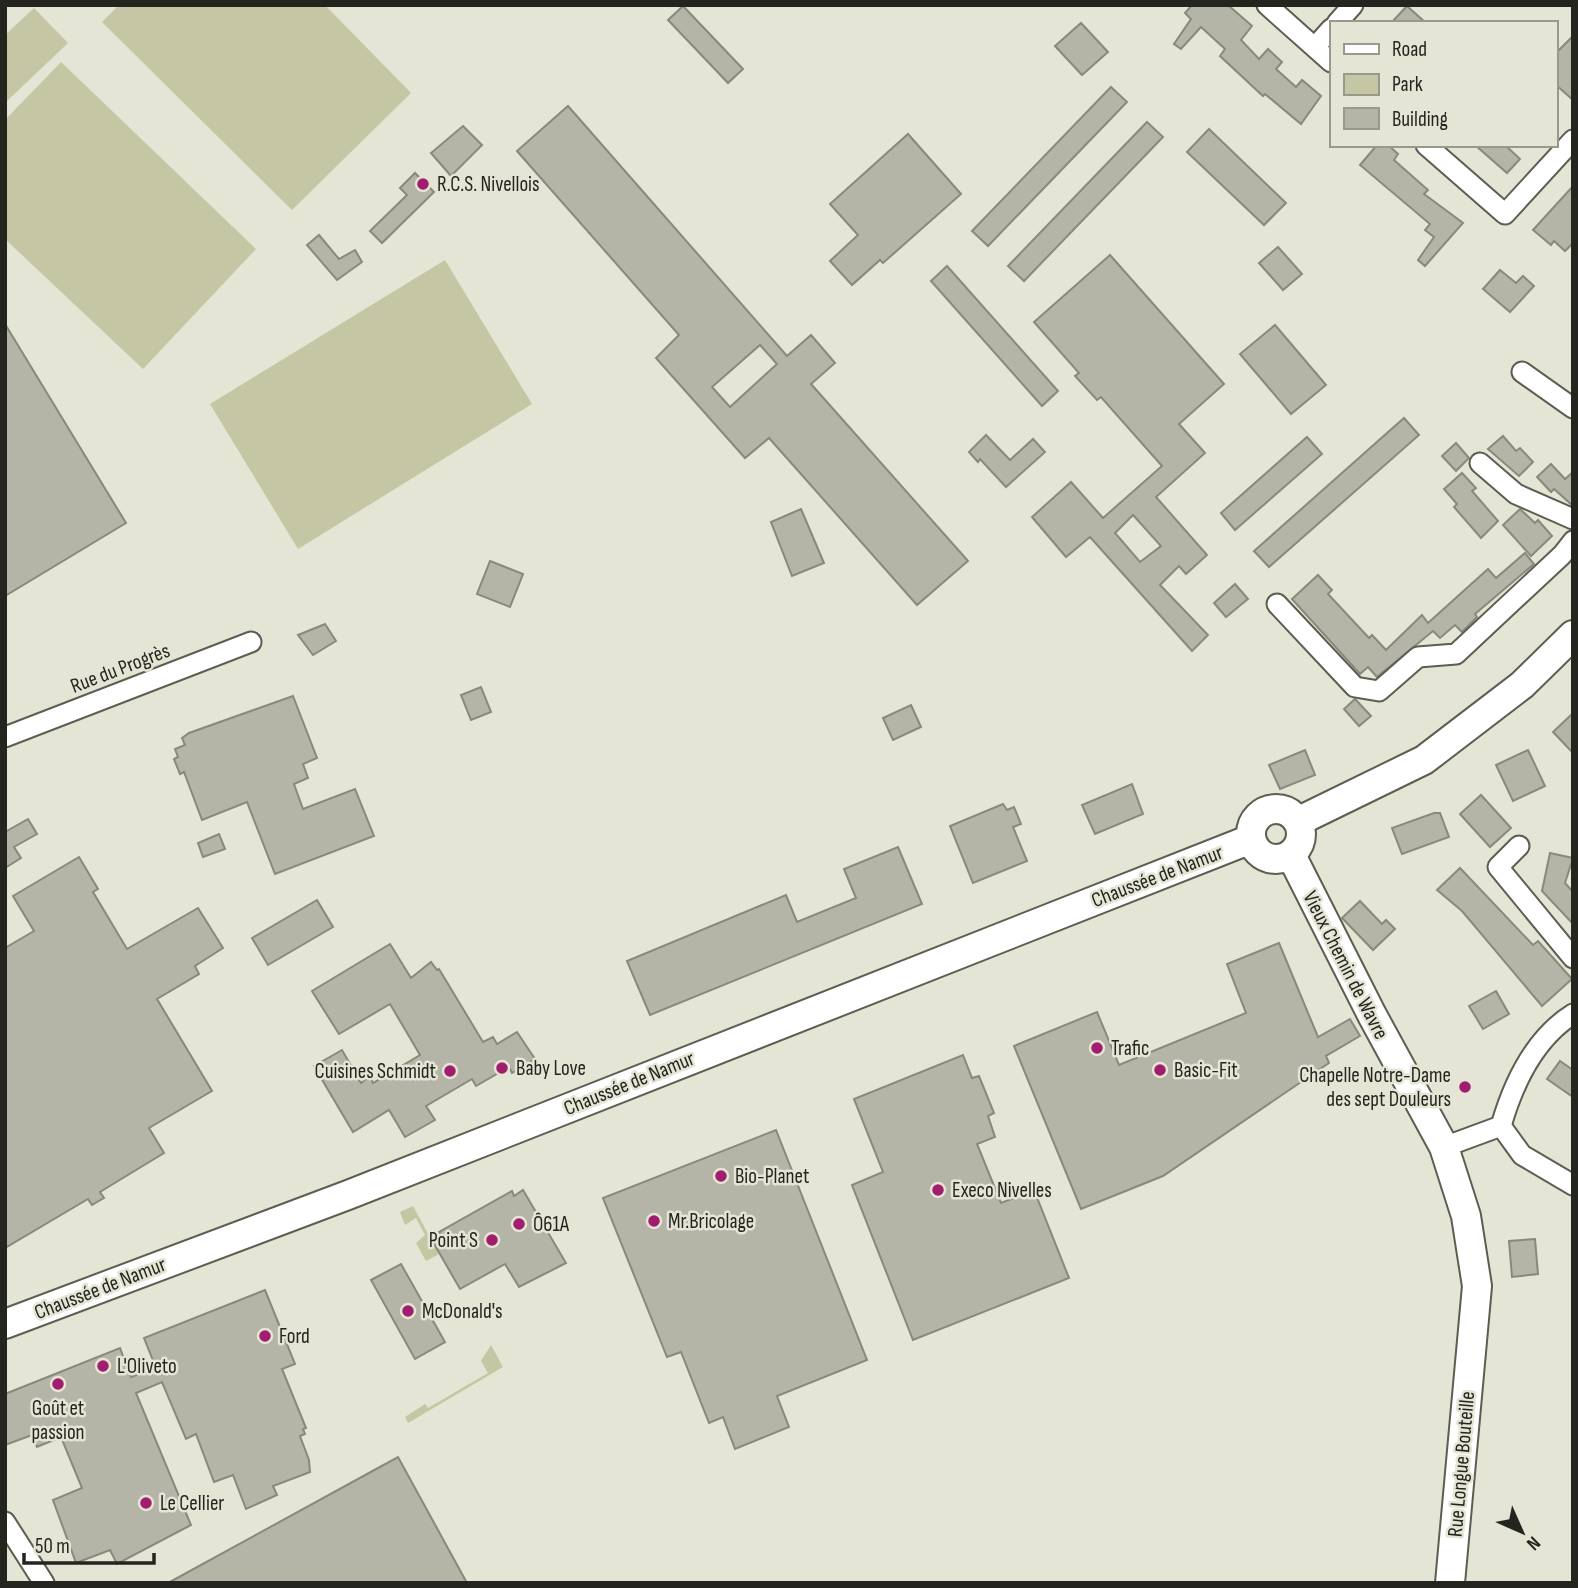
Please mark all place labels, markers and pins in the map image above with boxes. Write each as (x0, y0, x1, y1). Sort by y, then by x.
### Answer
place label: R.C.S. Nivellois (437, 172, 540, 197)
marker: R.C.S. Nivellois (415, 176, 431, 192)
place label: Trafic (1111, 1036, 1149, 1061)
marker: Trafic (1089, 1040, 1105, 1056)
place label: Baby Love (516, 1056, 586, 1081)
place label: Basic-Fit (1174, 1058, 1238, 1083)
place label: Cuisines Schmidt (315, 1059, 436, 1084)
marker: Baby Love (494, 1060, 510, 1076)
marker: Basic-Fit (1152, 1062, 1168, 1078)
marker: Cuisines Schmidt (442, 1063, 458, 1079)
place label: Chapelle Notre-Dame des sept Douleurs (1299, 1063, 1451, 1112)
marker: Chapelle Notre-Dame des sept Douleurs (1457, 1079, 1473, 1095)
place label: Bio-Planet (735, 1164, 809, 1189)
marker: Bio-Planet (713, 1168, 729, 1184)
place label: Execo Nivelles (952, 1178, 1052, 1203)
marker: Execo Nivelles (930, 1182, 946, 1198)
place label: Mr.Bricolage (668, 1209, 754, 1234)
place label: Ô61A (533, 1212, 570, 1237)
marker: Mr.Bricolage (646, 1213, 662, 1229)
marker: Ô61A (511, 1216, 527, 1232)
place label: Point S (429, 1228, 478, 1253)
marker: Point S (484, 1232, 500, 1248)
place label: McDonald's (422, 1299, 503, 1324)
marker: McDonald's (400, 1303, 416, 1319)
place label: Ford (279, 1324, 310, 1349)
marker: Ford (257, 1328, 273, 1344)
place label: L'Oliveto (117, 1354, 177, 1379)
marker: L'Oliveto (95, 1358, 111, 1374)
marker: Goût et passion (50, 1376, 66, 1392)
place label: Goût et passion (31, 1396, 85, 1445)
place label: Le Cellier (160, 1491, 224, 1516)
marker: Le Cellier (138, 1495, 154, 1511)

